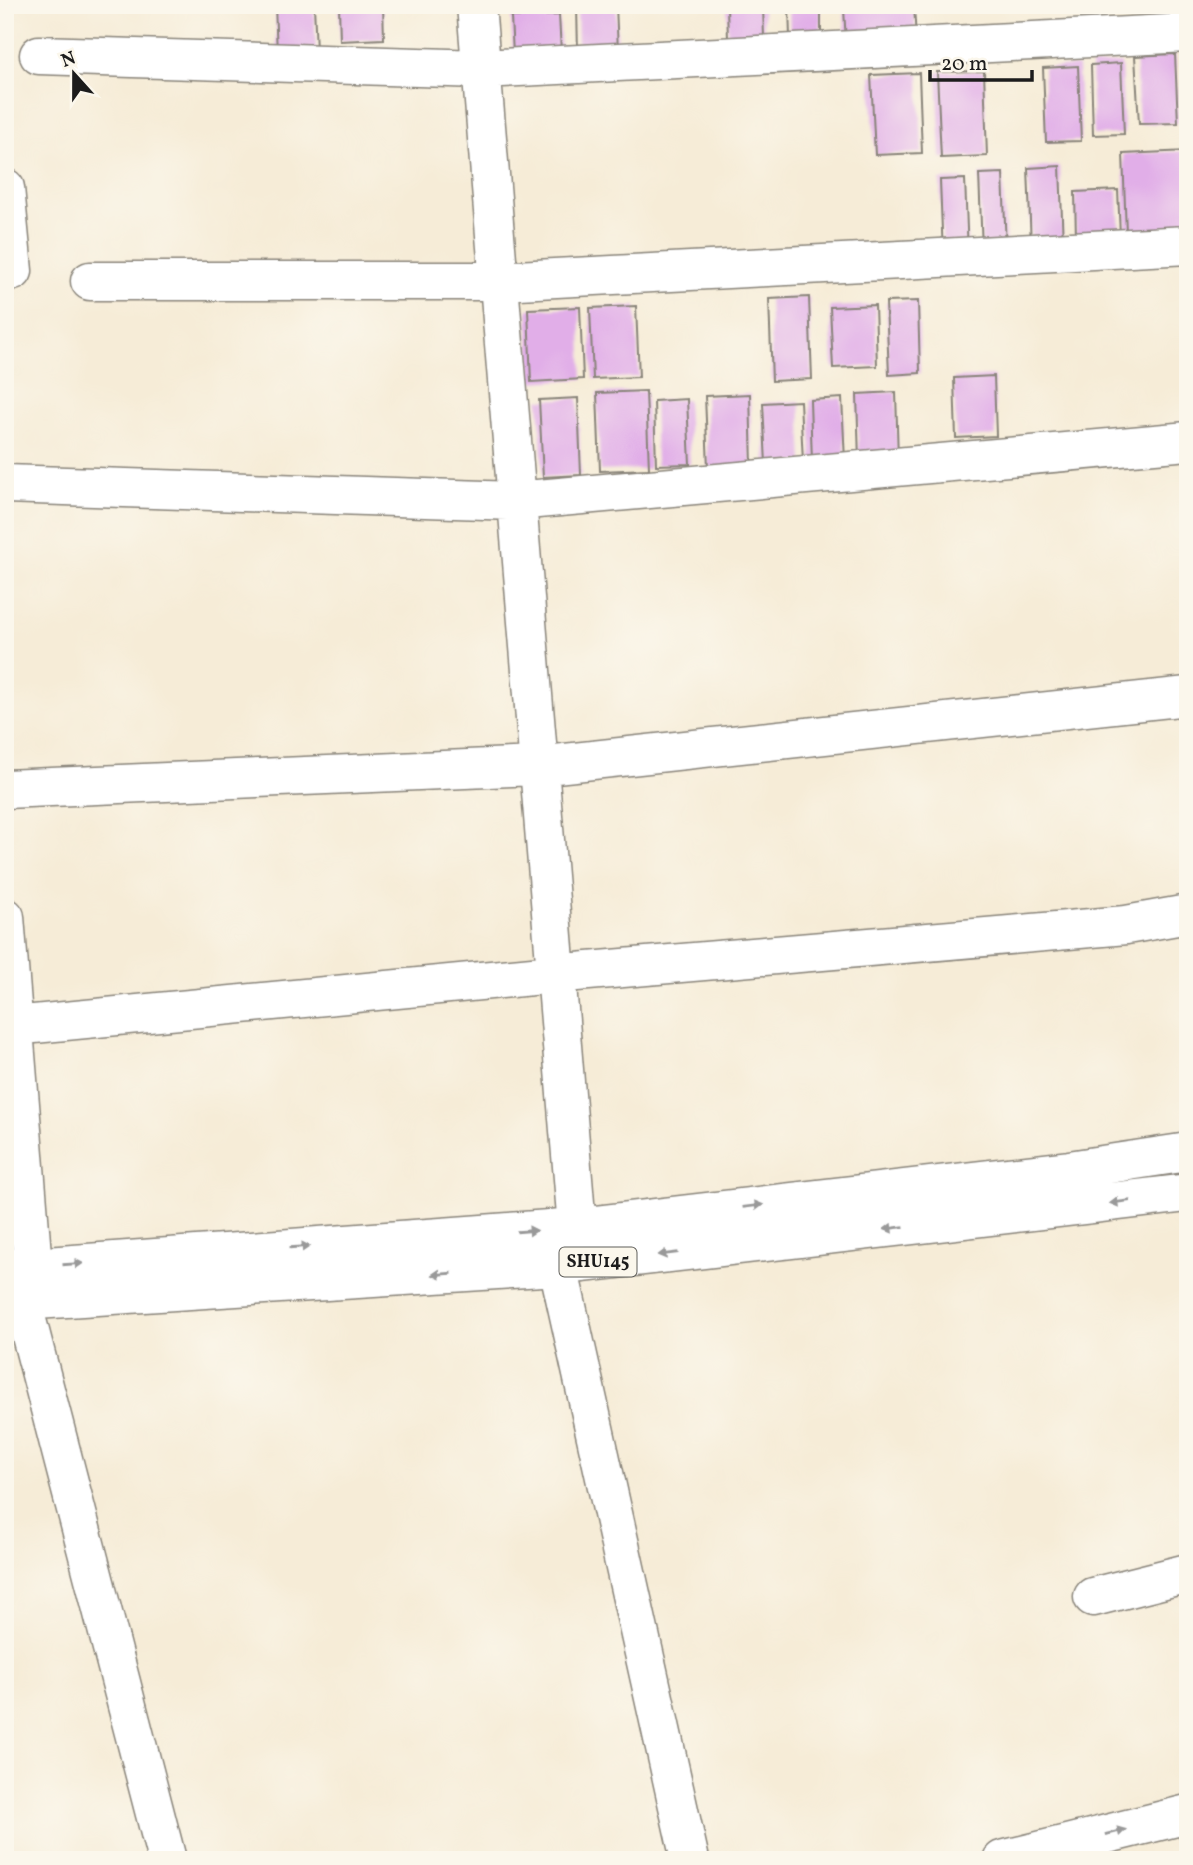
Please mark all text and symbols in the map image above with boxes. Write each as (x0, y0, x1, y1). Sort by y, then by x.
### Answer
north arrow (38, 38, 108, 108)
scale bar (930, 38, 1032, 82)
text: N (58, 45, 80, 75)
text: 20 m (941, 50, 987, 79)
one-way arrow (1109, 1197, 1131, 1208)
one-way arrow (742, 1201, 764, 1212)
one-way arrow (883, 1223, 905, 1234)
one-way arrow (516, 1225, 538, 1236)
one-way arrow (289, 1242, 311, 1253)
road number: SHU145 (560, 1247, 636, 1276)
one-way arrow (657, 1248, 679, 1259)
one-way arrow (63, 1258, 85, 1269)
one-way arrow (430, 1269, 452, 1280)
one-way arrow (1105, 1826, 1127, 1837)

